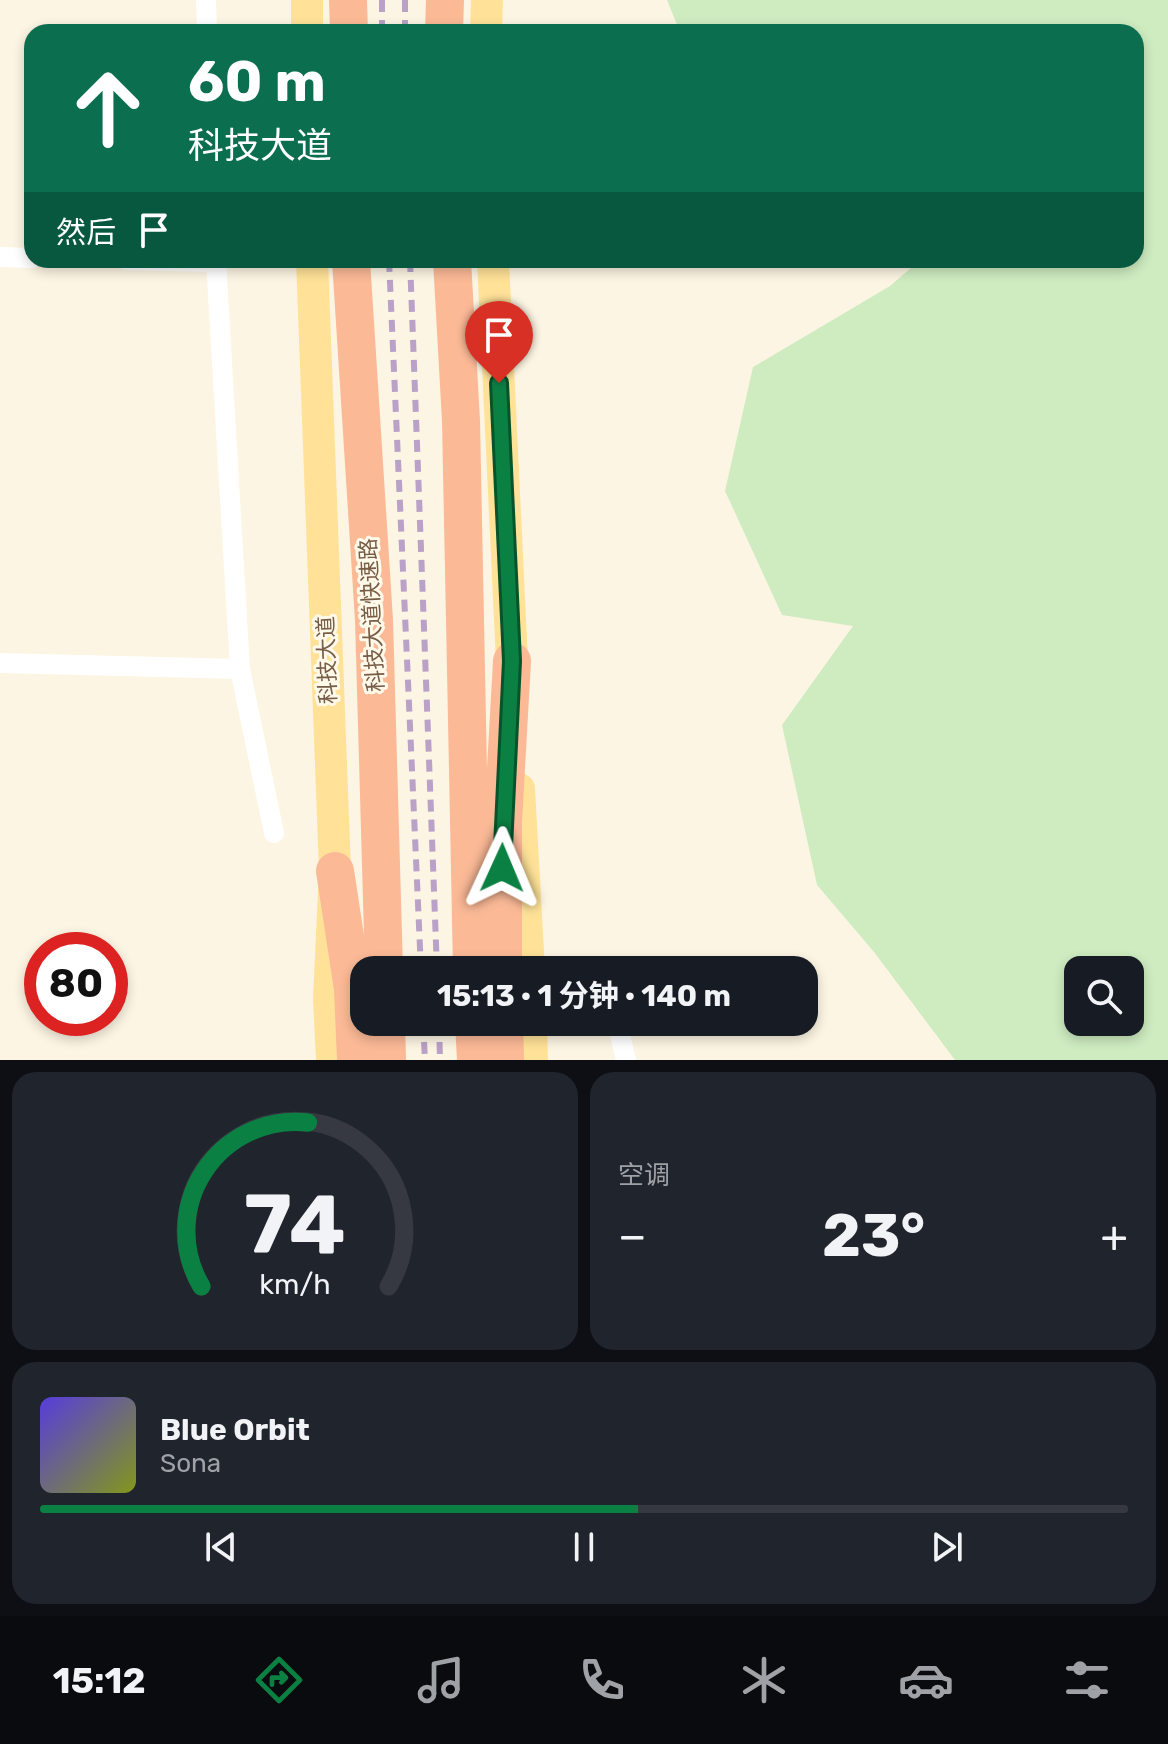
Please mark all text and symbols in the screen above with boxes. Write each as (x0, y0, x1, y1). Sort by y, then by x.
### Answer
text: 60 m (188, 49, 326, 115)
icon: ahead (56, 56, 160, 160)
text: 科技大道 (188, 124, 332, 167)
icon: arrive (132, 208, 176, 252)
text: 然后 (56, 215, 116, 251)
pin (465, 301, 533, 383)
icon: arrive (477, 313, 521, 357)
street label: 科技大道快速路 (354, 537, 390, 693)
street label: 科技大道 (312, 616, 342, 704)
position arrow (460, 826, 544, 910)
speed limit sign: 80 (24, 932, 128, 1036)
map controls (1064, 956, 1144, 1036)
button: search (1064, 956, 1144, 1036)
text: 15:13 · 1 分钟 · 140 m (437, 978, 731, 1014)
text: 空调 (618, 1160, 670, 1191)
text: 74 (244, 1175, 346, 1274)
text: 23° (822, 1200, 925, 1271)
text: − (618, 1210, 647, 1262)
text: + (1101, 1210, 1128, 1262)
text: km/h (259, 1267, 331, 1301)
text: Blue Orbit (160, 1412, 310, 1448)
text: Sona (160, 1448, 221, 1479)
icon: previous (199, 1525, 243, 1569)
icon: pause (562, 1525, 606, 1569)
icon: next (925, 1525, 969, 1569)
icon: directions (251, 1652, 307, 1708)
icon: music (413, 1652, 469, 1708)
icon: phone (574, 1652, 630, 1708)
icon: climate (736, 1652, 792, 1708)
icon: car (898, 1652, 954, 1708)
icon: filters (1059, 1652, 1115, 1708)
text: 15:12 (53, 1659, 146, 1702)

